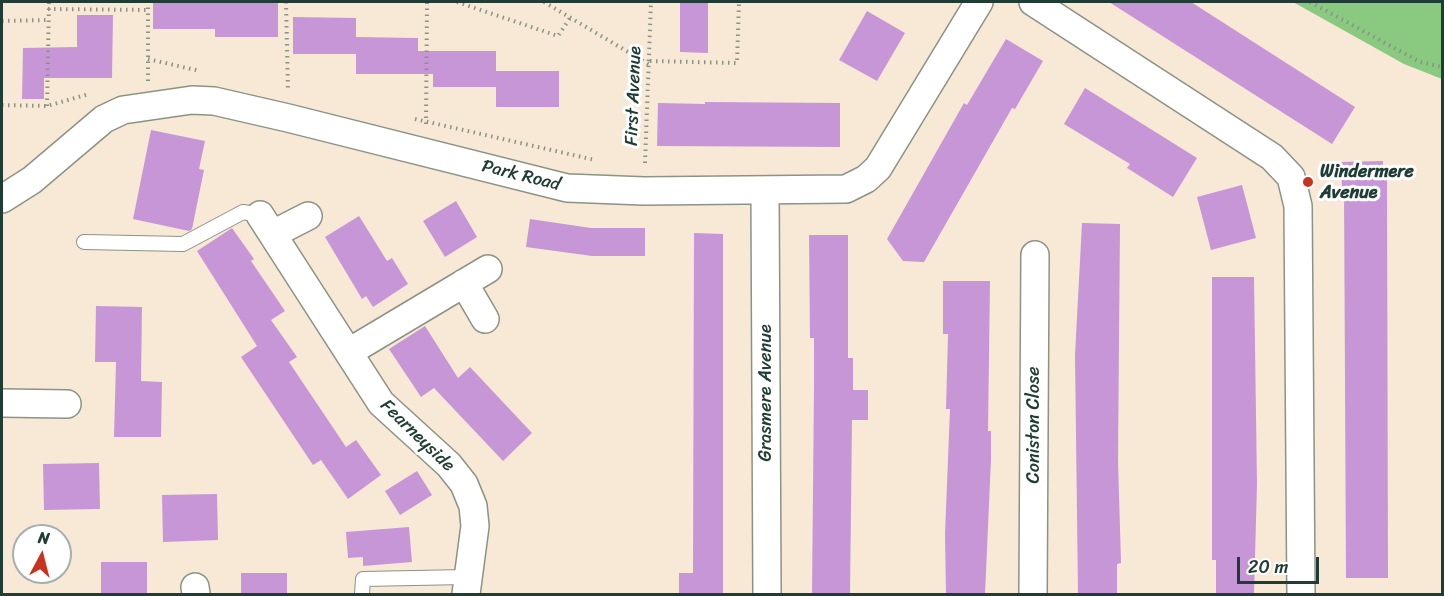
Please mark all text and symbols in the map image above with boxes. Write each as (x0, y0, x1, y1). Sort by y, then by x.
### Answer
street label: First Avenue (621, 46, 647, 146)
street label: Park Road (479, 156, 563, 196)
place label: Windermere Avenue (1320, 161, 1414, 204)
marker: Windermere Avenue (1301, 175, 1315, 189)
street label: Grasmere Avenue (755, 324, 777, 462)
street label: Coniston Close (1023, 367, 1045, 483)
street label: Fearneyside (375, 395, 459, 477)
text: N (37, 523, 51, 553)
north arrow (12, 524, 72, 584)
scale bar (1240, 545, 1322, 583)
text: 20 m (1248, 551, 1288, 583)

